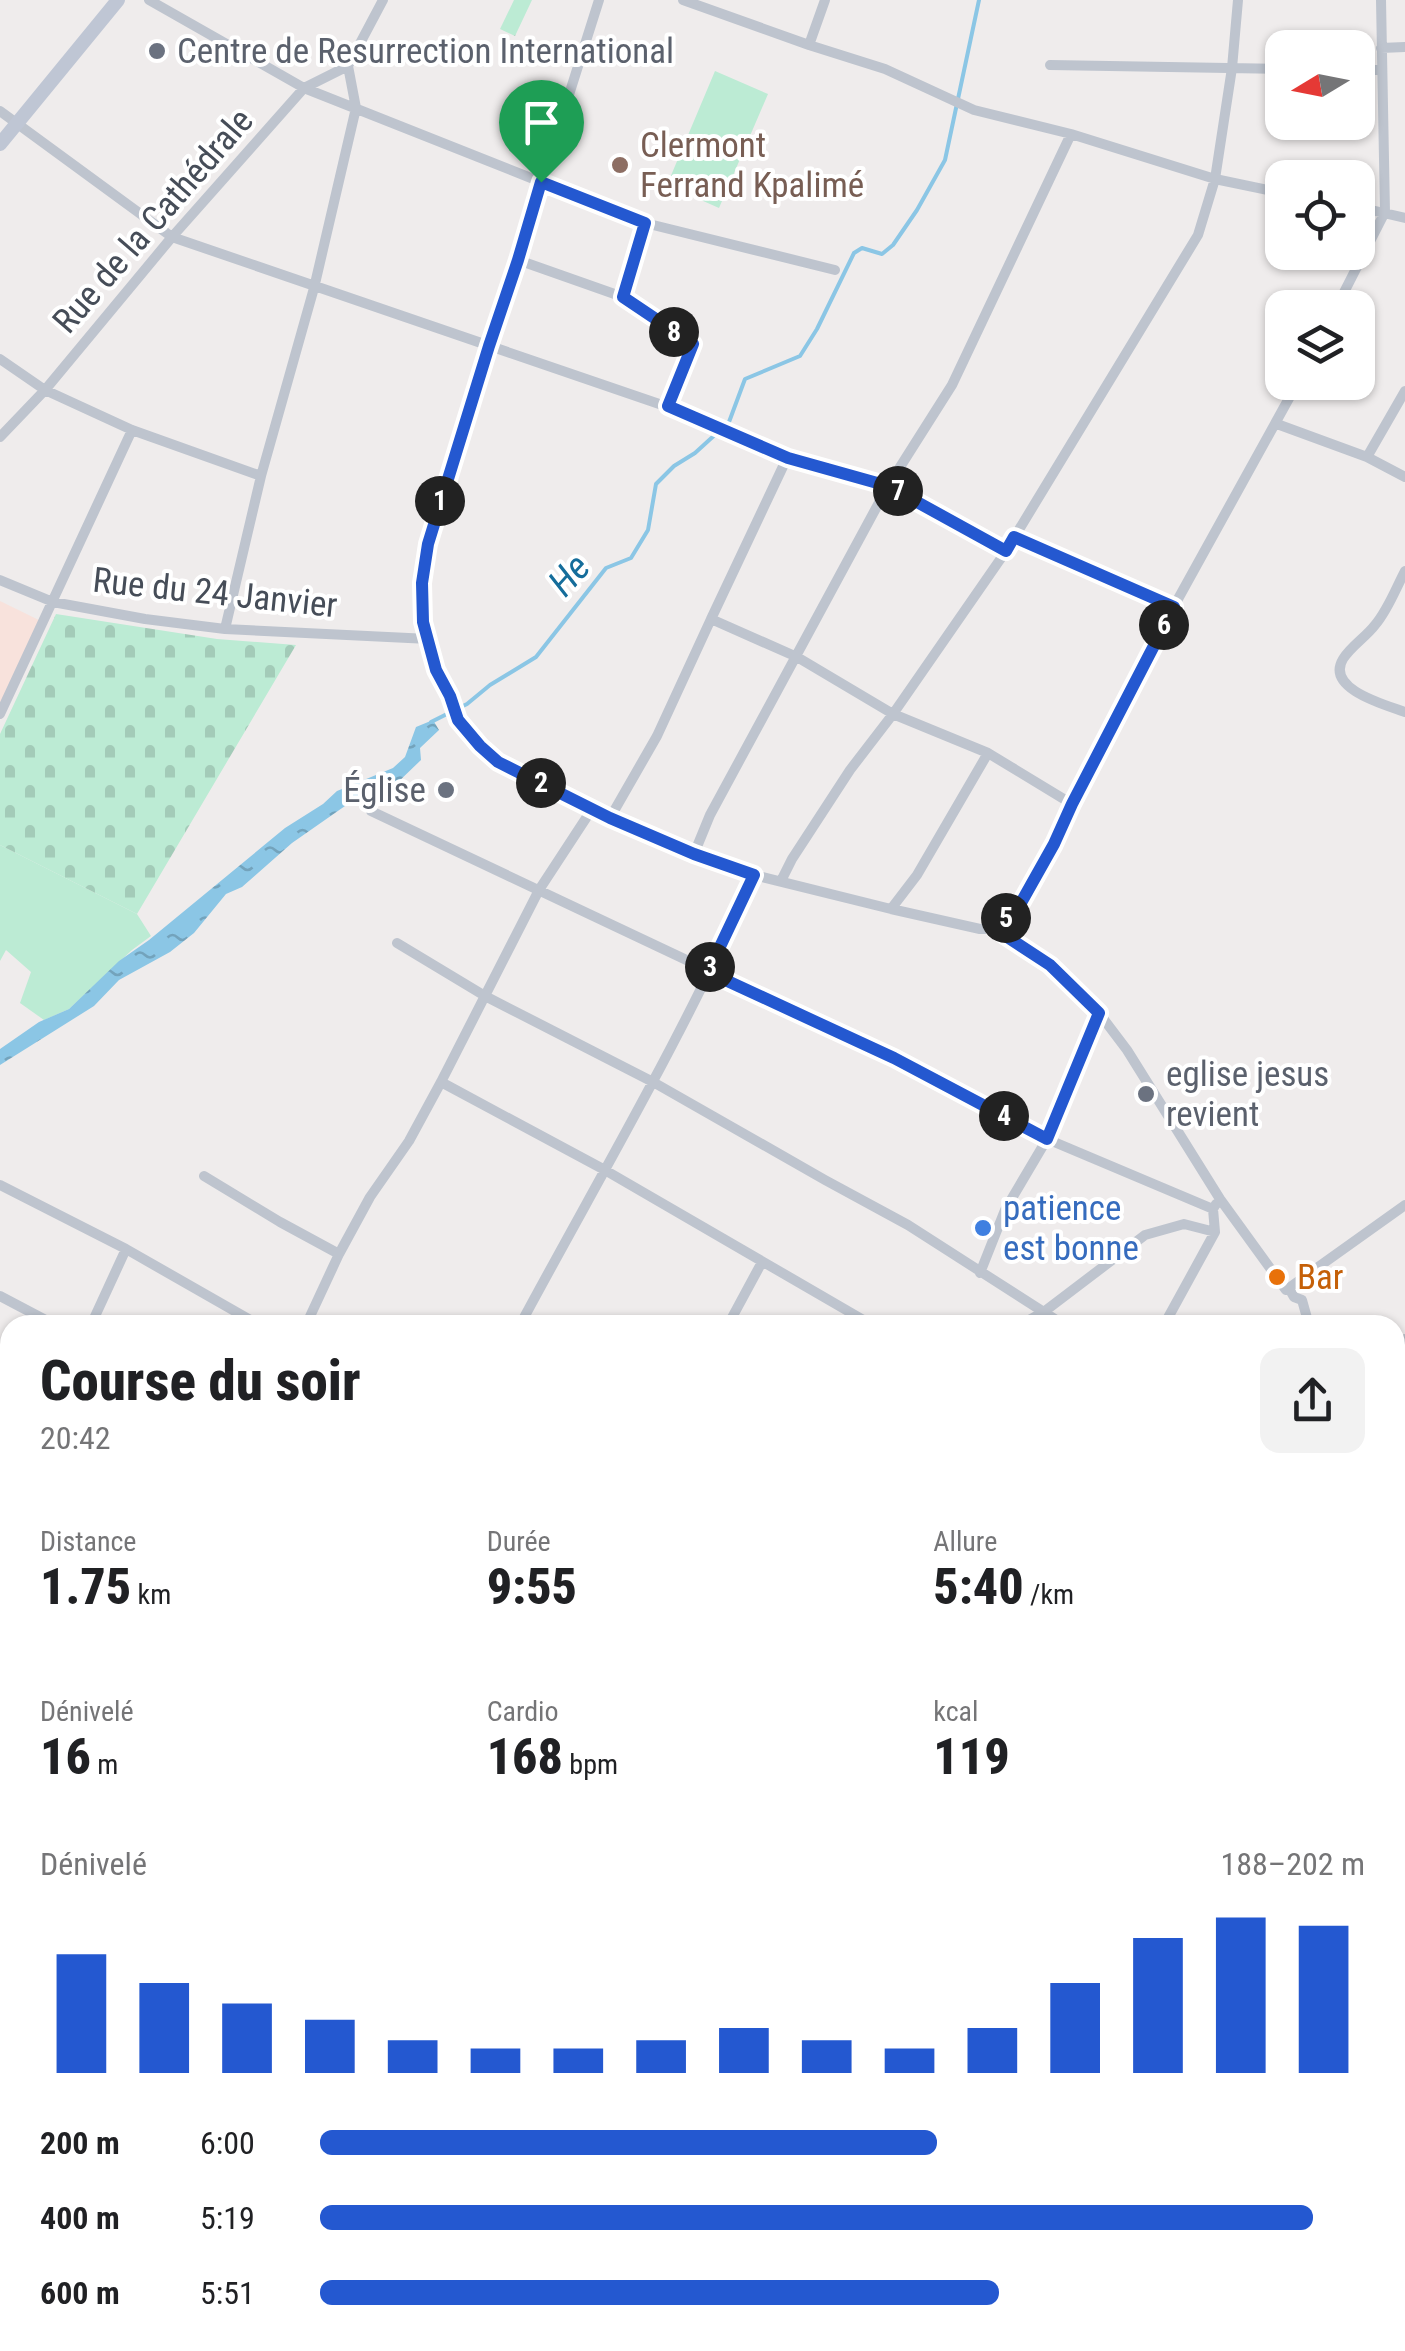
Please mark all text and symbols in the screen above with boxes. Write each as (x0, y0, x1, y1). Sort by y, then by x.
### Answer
north arrow (1265, 30, 1375, 140)
map controls (1265, 30, 1375, 400)
place label: Centre de Resurrection International (177, 31, 674, 72)
marker: Centre de Resurrection International (146, 40, 168, 62)
pin (499, 80, 584, 183)
icon: arrive (514, 95, 569, 150)
street label: Rue de la Cathédrale (45, 101, 261, 341)
place label: Clermont Ferrand Kpalimé (640, 125, 864, 206)
marker: Clermont Ferrand Kpalimé (609, 154, 631, 176)
button: locate (1265, 160, 1375, 270)
button: layers (1265, 290, 1375, 400)
pin: 8 (649, 307, 699, 357)
text: 8 (667, 315, 681, 348)
pin: 7 (873, 466, 923, 516)
text: 7 (891, 474, 905, 507)
pin: 1 (415, 476, 465, 526)
text: 1 (433, 484, 447, 517)
water label: He (539, 545, 599, 605)
street label: Rue du 24 Janvier (91, 560, 339, 626)
pin: 6 (1139, 600, 1189, 650)
text: 6 (1157, 608, 1171, 641)
pin: 2 (516, 758, 566, 808)
text: 2 (534, 766, 548, 799)
place label: Église (343, 770, 426, 811)
marker: Église (435, 779, 457, 801)
pin: 5 (981, 893, 1031, 943)
text: 5 (999, 901, 1013, 934)
pin: 3 (685, 942, 735, 992)
text: 3 (703, 950, 717, 983)
place label: eglise jesus revient (1166, 1054, 1329, 1135)
marker: eglise jesus revient (1135, 1083, 1157, 1105)
pin: 4 (979, 1091, 1029, 1141)
text: 4 (997, 1099, 1011, 1132)
place label: patience est bonne (1003, 1188, 1139, 1269)
marker: patience est bonne (972, 1217, 994, 1239)
place label: Bar (1297, 1257, 1344, 1298)
marker: Bar (1266, 1266, 1288, 1288)
button: share (1260, 1348, 1365, 1453)
text: Course du soir (40, 1349, 361, 1413)
text: 20:42 (40, 1419, 111, 1457)
text: Distance (40, 1525, 137, 1558)
text: Durée (487, 1525, 551, 1558)
text: Allure (933, 1525, 997, 1558)
text: 1.75 (40, 1558, 131, 1616)
text: 9:55 (487, 1558, 577, 1616)
text: 5:40 (933, 1558, 1024, 1616)
text: km (131, 1578, 171, 1611)
text: /km (1024, 1578, 1074, 1611)
text: Dénivelé (40, 1695, 134, 1728)
text: Cardio (487, 1695, 559, 1728)
text: kcal (933, 1695, 978, 1728)
text: 16 (40, 1728, 91, 1786)
text: 168 (487, 1728, 563, 1786)
text: 119 (933, 1728, 1010, 1786)
text: m (91, 1748, 118, 1781)
text: bpm (563, 1748, 618, 1781)
text: Dénivelé (40, 1845, 147, 1883)
text: 188–202 m (1220, 1845, 1365, 1883)
text: 200 m (40, 2124, 120, 2162)
text: 6:00 (200, 2124, 255, 2162)
text: 400 m (40, 2199, 120, 2237)
text: 5:19 (200, 2199, 255, 2237)
text: 600 m (40, 2274, 120, 2312)
text: 5:51 (200, 2274, 255, 2312)

